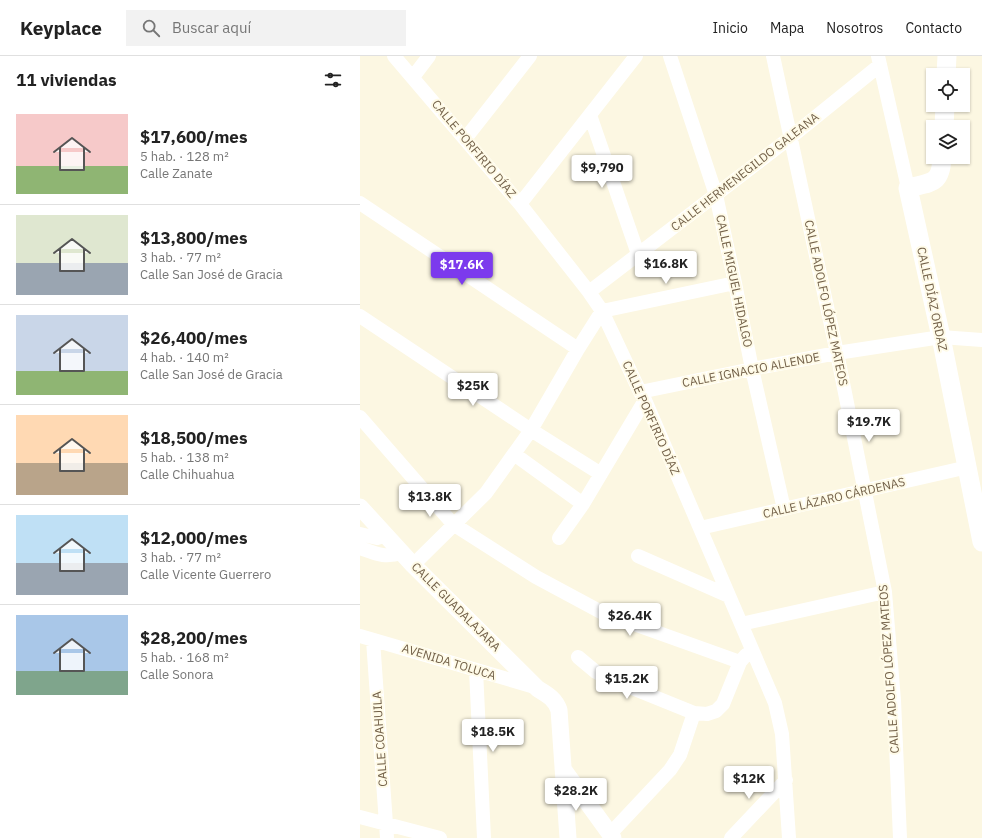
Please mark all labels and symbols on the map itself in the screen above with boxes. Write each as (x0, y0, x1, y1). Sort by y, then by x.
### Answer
street label: CALLE PORFIRIO DÍAZ (429, 97, 520, 201)
street label: CALLE HERMENEGILDO GALEANA (668, 109, 822, 234)
pin: $9,790 (569, 155, 635, 189)
street label: CALLE MIGUEL HIDALGO (713, 213, 756, 349)
street label: CALLE ADOLFO LÓPEZ MATEOS (802, 219, 851, 387)
street label: CALLE DÍAZ ORDAZ (914, 245, 951, 352)
pin: $16.8K (633, 251, 699, 285)
pin: $17.6K (429, 252, 495, 286)
street label: CALLE IGNACIO ALLENDE (681, 349, 821, 390)
street label: CALLE PORFIRIO DÍAZ (620, 358, 683, 477)
pin: $25K (449, 373, 497, 407)
pin: $19.7K (836, 409, 902, 443)
street label: CALLE LÁZARO CÁRDENAS (761, 474, 906, 521)
pin: $13.8K (397, 484, 463, 518)
street label: CALLE GUADALAJARA (409, 559, 504, 654)
street label: CALLE ADOLFO LÓPEZ MATEOS (875, 584, 902, 754)
pin: $26.4K (597, 603, 663, 637)
street label: AVENIDA TOLUCA (400, 640, 498, 683)
pin: $15.2K (594, 666, 660, 700)
street label: CALLE COAHUILA (369, 690, 390, 787)
pin: $18.5K (460, 719, 526, 753)
pin: $12K (725, 766, 773, 800)
pin: $28.2K (543, 778, 609, 812)

